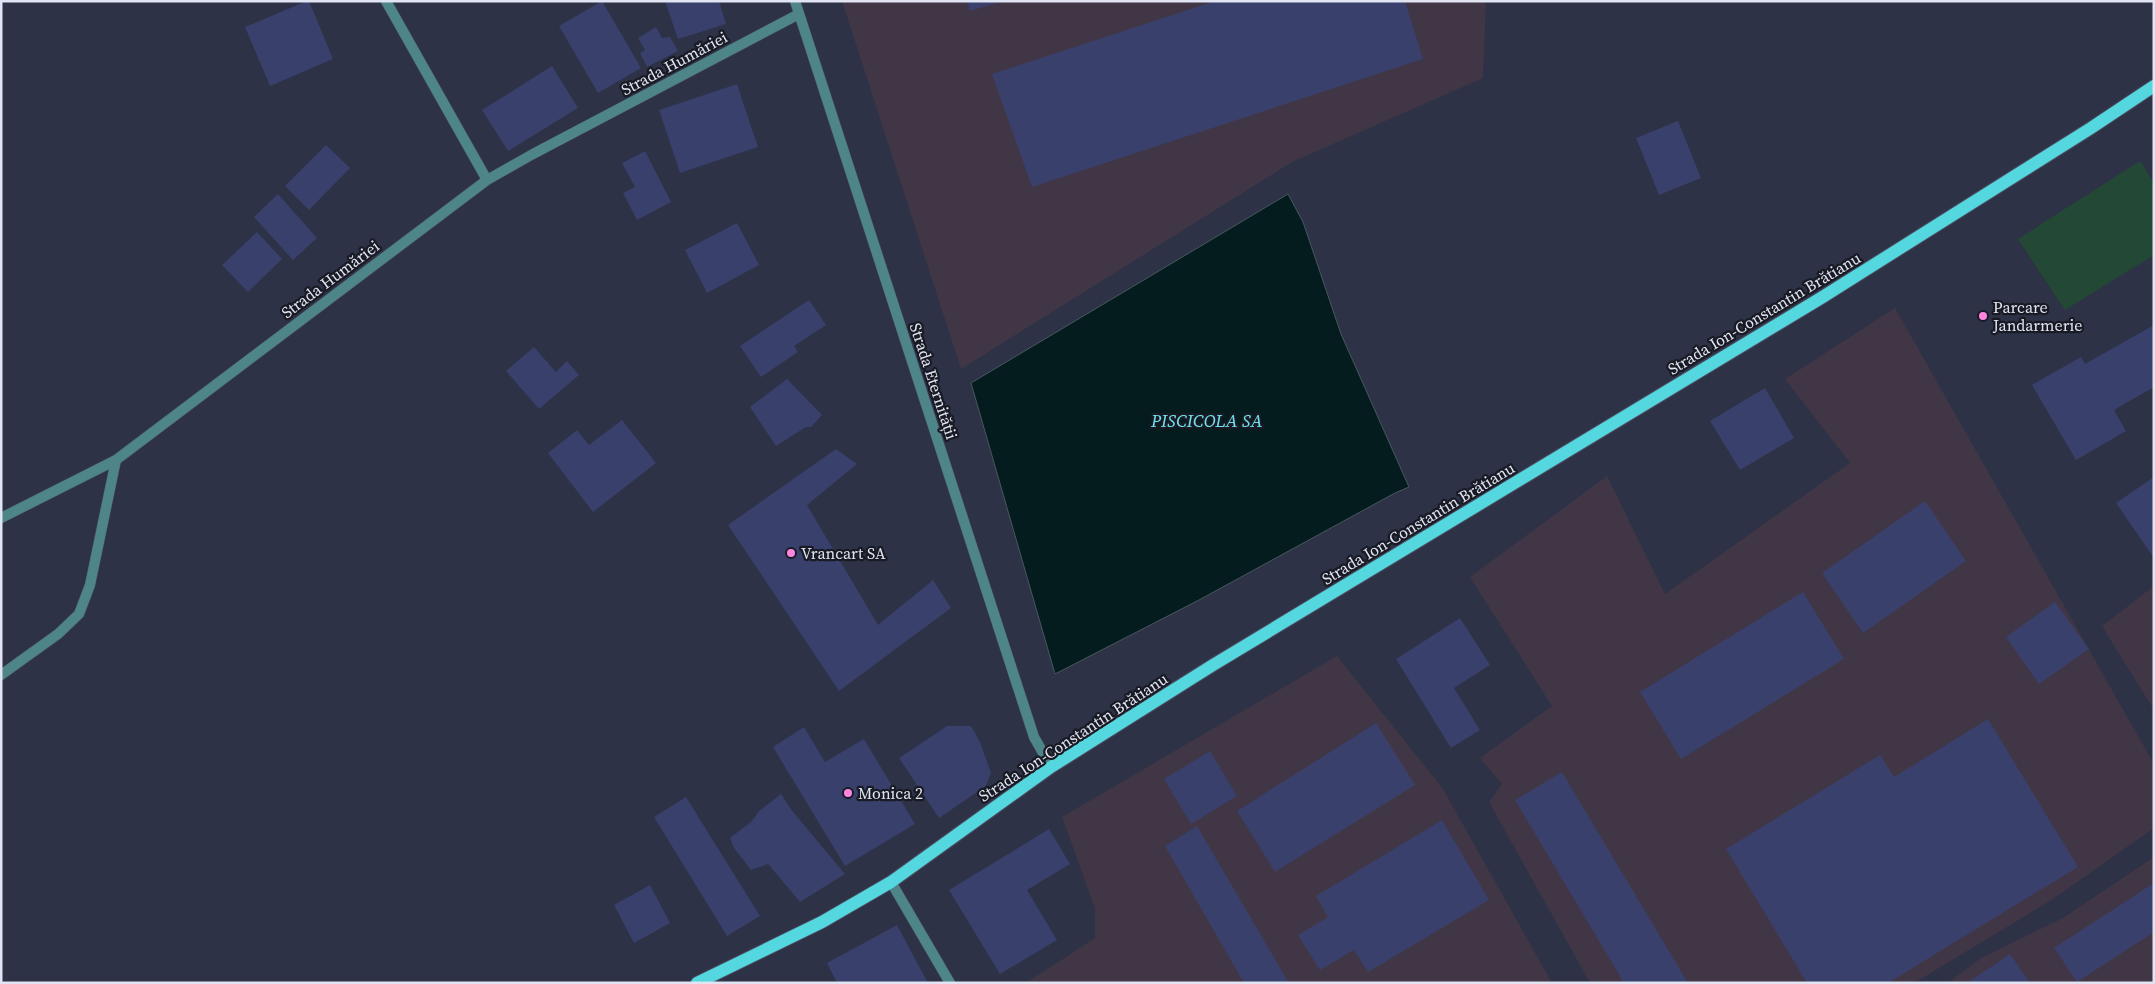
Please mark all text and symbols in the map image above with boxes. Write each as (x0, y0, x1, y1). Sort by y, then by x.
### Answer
street label: Strada Humăriei (617, 26, 731, 100)
street label: Strada Humăriei (277, 235, 384, 323)
street label: Strada Ion-Constantin Brătianu (1663, 247, 1865, 379)
place label: Parcare Jandarmerie (1992, 296, 2082, 336)
marker: Parcare Jandarmerie (1977, 310, 1989, 322)
street label: Strada Eternității (905, 320, 963, 442)
water label: PISCICOLA SA (1150, 408, 1263, 433)
street label: Strada Ion-Constantin Brătianu (1317, 457, 1519, 589)
place label: Vrancart SA (801, 542, 886, 564)
marker: Vrancart SA (785, 547, 797, 559)
street label: Strada Ion-Constantin Brătianu (974, 667, 1172, 807)
place label: Monica 2 (858, 782, 923, 804)
marker: Monica 2 (842, 787, 854, 799)

